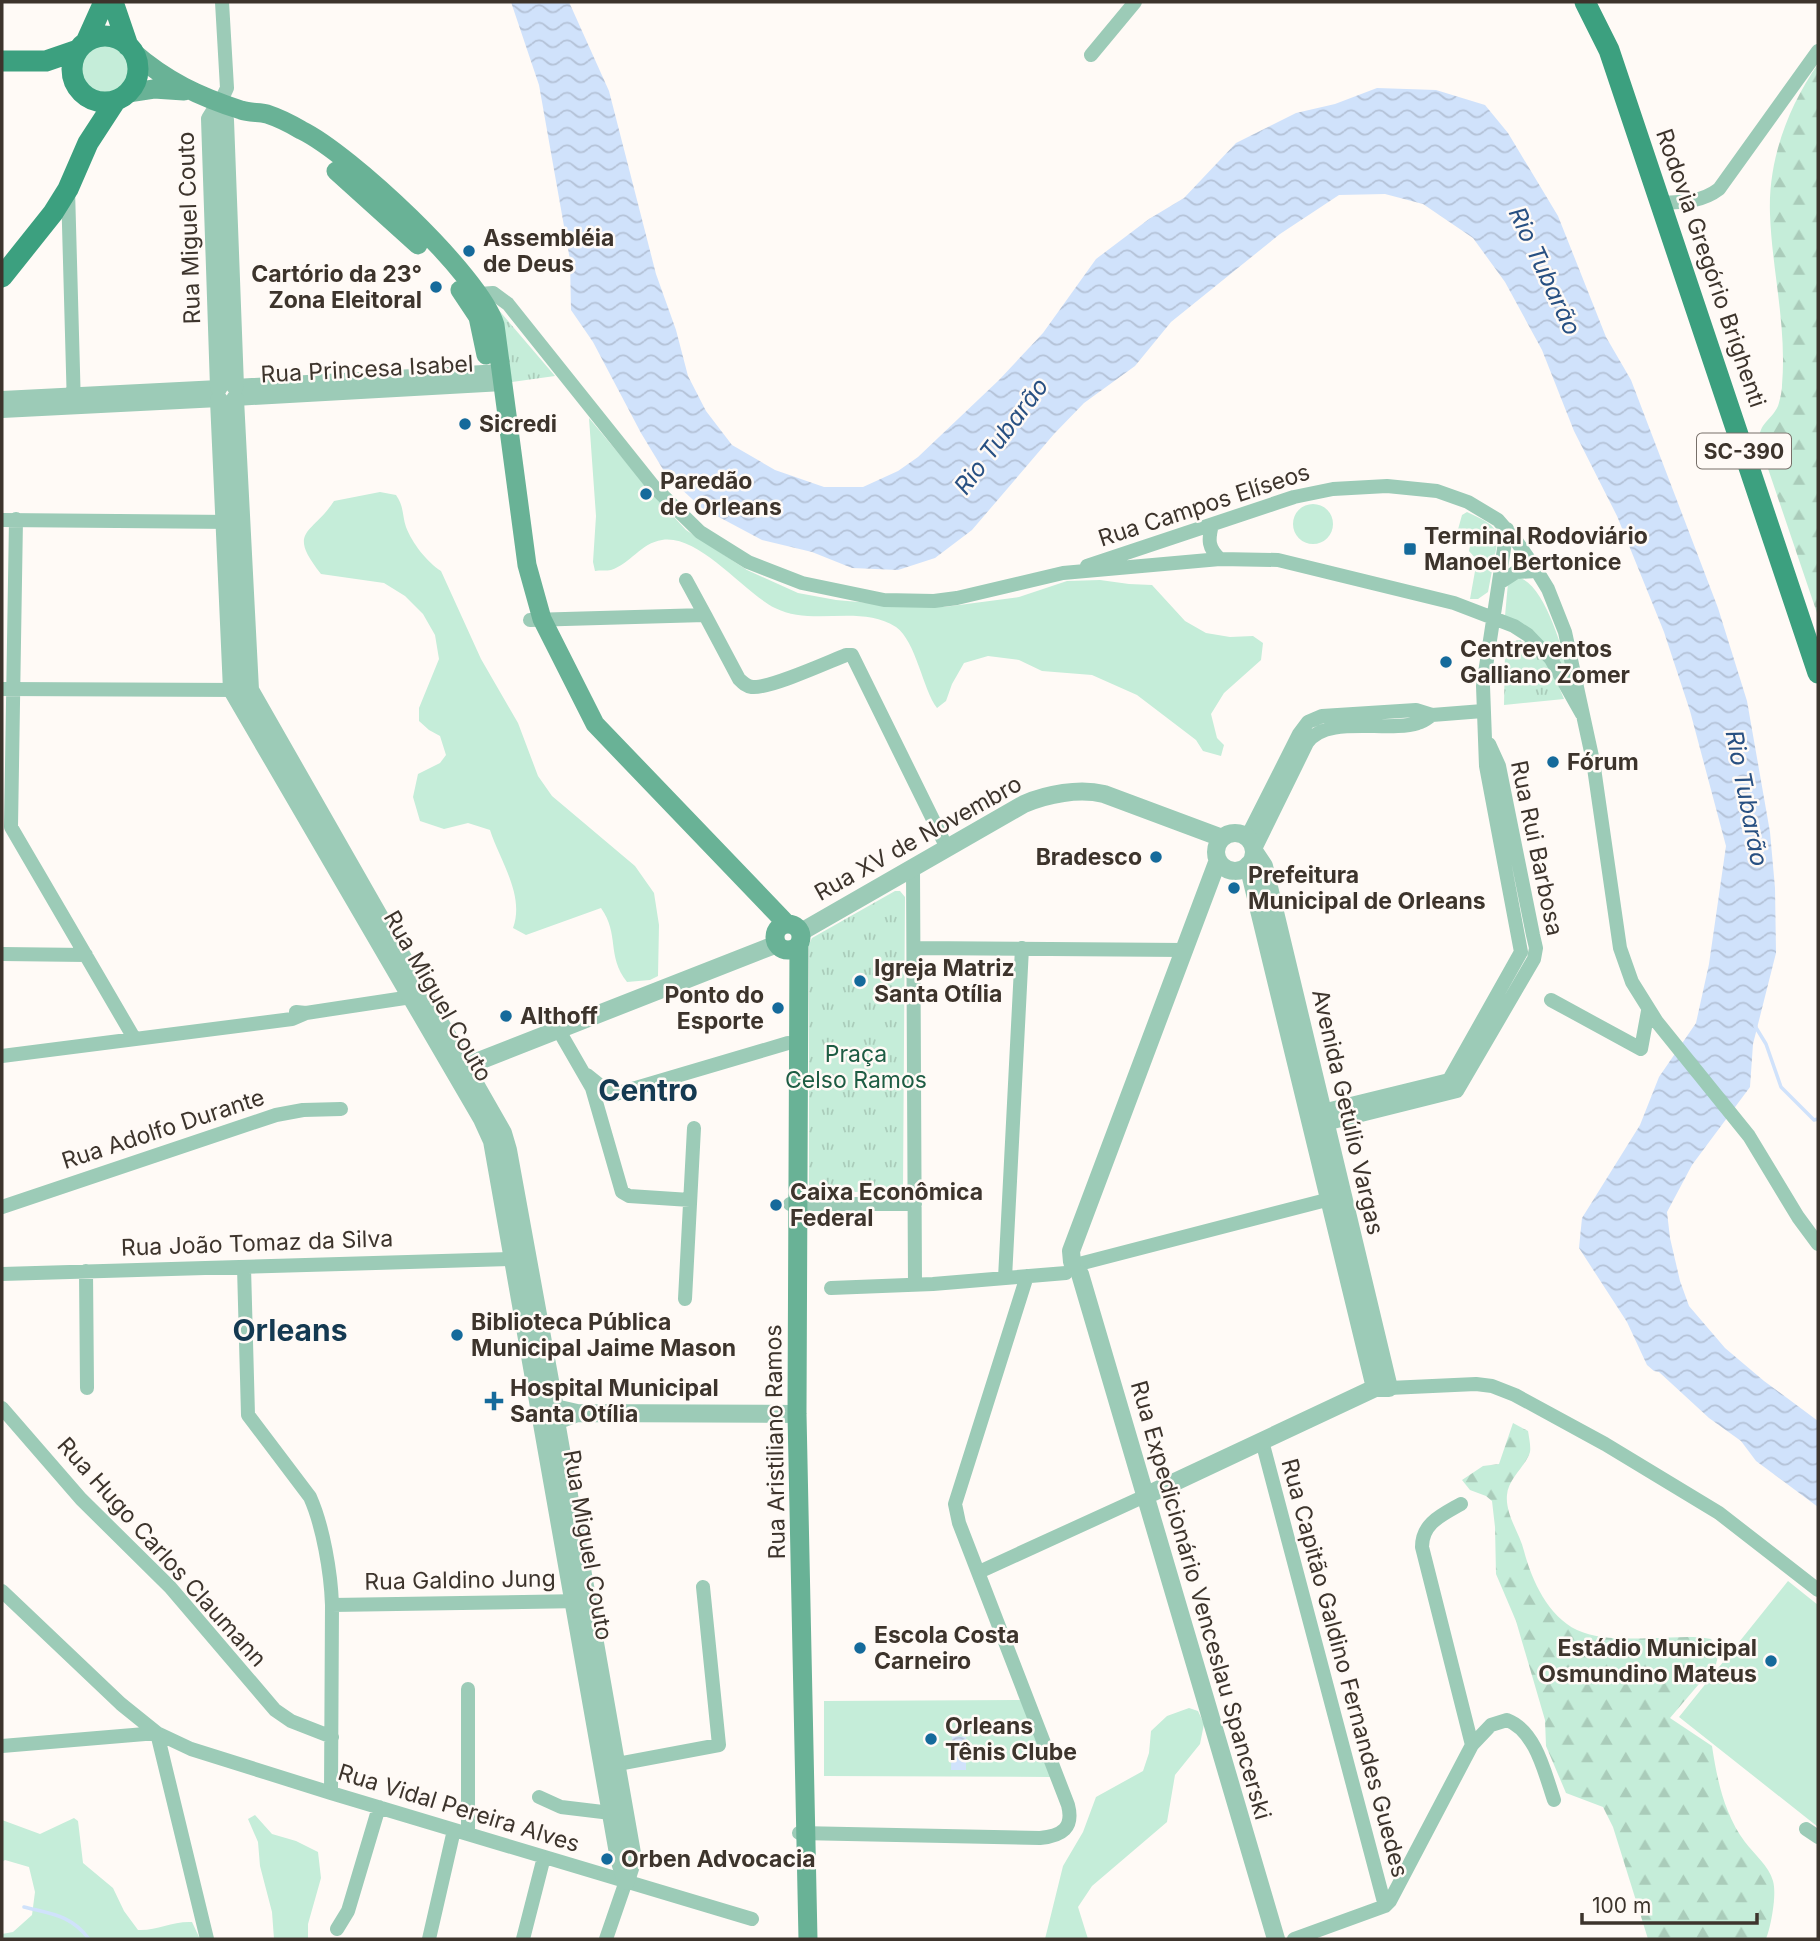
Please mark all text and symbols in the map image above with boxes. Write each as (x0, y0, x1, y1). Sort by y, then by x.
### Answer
street label: Rodovia Gregório Brighenti (1650, 125, 1772, 411)
street label: Rua Miguel Couto (172, 131, 206, 325)
water label: Rio Tubarão (1503, 202, 1587, 340)
place label: Assembléia de Deus (483, 224, 614, 278)
marker: Assembléia de Deus (461, 243, 477, 259)
place label: Cartório da 23° Zona Eleitoral (251, 260, 422, 314)
marker: Cartório da 23° Zona Eleitoral (428, 279, 444, 295)
street label: Rua Princesa Isabel (260, 349, 474, 389)
water label: Rio Tubarão (948, 372, 1054, 500)
place label: Sicredi (479, 410, 557, 438)
marker: Sicredi (457, 416, 473, 432)
road number: SC-390 (1697, 434, 1791, 468)
street label: Rua Campos Elíseos (1095, 458, 1313, 552)
place label: Paredão de Orleans (660, 467, 782, 521)
marker: Paredão de Orleans (638, 486, 654, 502)
place label: Terminal Rodoviário Manoel Bertonice (1424, 522, 1648, 576)
marker: Terminal Rodoviário Manoel Bertonice (1402, 541, 1418, 557)
place label: Centreventos Galliano Zomer (1460, 635, 1630, 689)
marker: Centreventos Galliano Zomer (1438, 654, 1454, 670)
water label: Rio Tubarão (1720, 728, 1774, 868)
place label: Fórum (1567, 748, 1639, 776)
marker: Fórum (1545, 754, 1561, 770)
street label: Rua Rui Barbosa (1505, 758, 1569, 938)
street label: Rua XV de Novembro (809, 769, 1027, 907)
place label: Bradesco (1036, 843, 1142, 871)
marker: Bradesco (1148, 849, 1164, 865)
place label: Prefeitura Municipal de Orleans (1248, 861, 1486, 915)
marker: Prefeitura Municipal de Orleans (1226, 880, 1242, 896)
street label: Rua Miguel Couto (378, 906, 498, 1086)
place label: Igreja Matriz Santa Otília (874, 954, 1015, 1008)
marker: Igreja Matriz Santa Otília (852, 973, 868, 989)
place label: Ponto do Esporte (665, 981, 764, 1035)
street label: Avenida Getúlio Vargas (1306, 987, 1390, 1237)
marker: Ponto do Esporte (770, 1000, 786, 1016)
place label: Althoff (520, 1002, 598, 1030)
marker: Althoff (498, 1008, 514, 1024)
park label: Praça Celso Ramos (785, 1040, 927, 1094)
district label: Centro (598, 1072, 698, 1108)
street label: Rua Adolfo Durante (58, 1083, 268, 1175)
place label: Caixa Econômica Federal (790, 1178, 983, 1232)
marker: Caixa Econômica Federal (768, 1197, 784, 1213)
street label: Rua João Tomaz da Silva (120, 1224, 394, 1262)
place label: Biblioteca Pública Municipal Jaime Mason (471, 1308, 736, 1362)
district label: Orleans (233, 1312, 348, 1348)
street label: Rua Aristiliano Ramos (759, 1324, 791, 1560)
marker: Biblioteca Pública Municipal Jaime Mason (449, 1327, 465, 1343)
place label: Hospital Municipal Santa Otília (510, 1374, 719, 1428)
street label: Rua Expedicionário Venceslau Spancerski (1125, 1377, 1277, 1823)
marker: Hospital Municipal Santa Otília (484, 1391, 504, 1411)
street label: Rua Hugo Carlos Claumann (52, 1432, 272, 1672)
street label: Rua Miguel Couto (557, 1448, 619, 1642)
street label: Rua Capitão Galdino Fernandes Guedes (1276, 1456, 1414, 1880)
street label: Rua Galdino Jung (364, 1564, 556, 1596)
place label: Escola Costa Carneiro (874, 1621, 1019, 1675)
place label: Estádio Municipal Osmundino Mateus (1538, 1634, 1757, 1688)
marker: Escola Costa Carneiro (852, 1640, 868, 1656)
marker: Estádio Municipal Osmundino Mateus (1763, 1653, 1779, 1669)
place label: Orleans Tênis Clube (945, 1712, 1077, 1766)
marker: Orleans Tênis Clube (923, 1731, 939, 1747)
street label: Rua Vidal Pereira Alves (335, 1758, 583, 1858)
place label: Orben Advocacia (621, 1845, 816, 1873)
marker: Orben Advocacia (599, 1851, 615, 1867)
scale bar (1582, 1882, 1757, 1926)
text: 100 m (1592, 1893, 1651, 1918)

